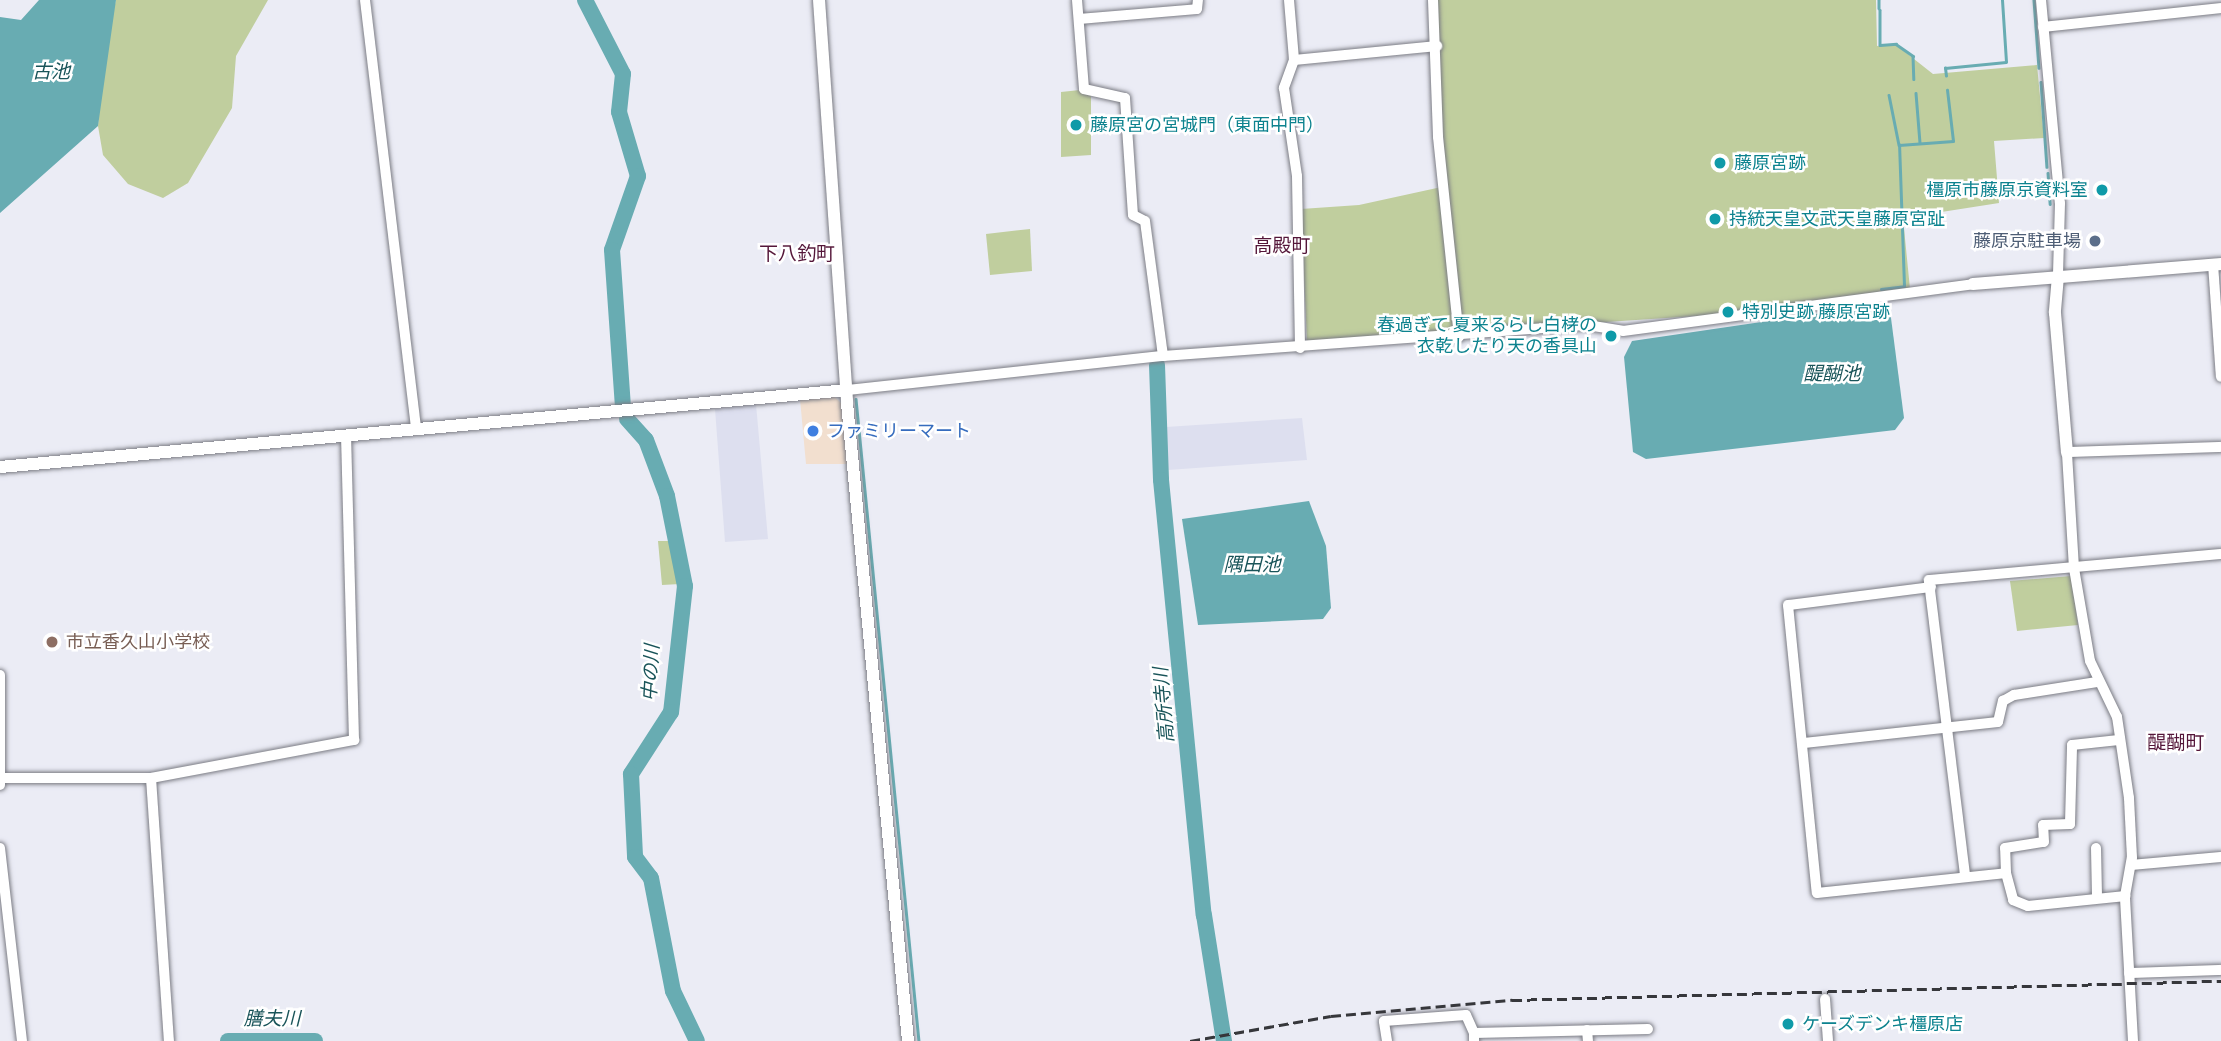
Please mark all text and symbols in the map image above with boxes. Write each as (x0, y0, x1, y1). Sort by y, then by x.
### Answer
water label: 古池 (32, 62, 70, 84)
place label: 藤原宮の宮城門（東面中門） (1090, 114, 1324, 136)
marker: 藤原宮の宮城門（東面中門） (1068, 117, 1084, 133)
place label: 藤原宮跡 (1734, 152, 1806, 174)
marker: 藤原宮跡 (1712, 155, 1728, 171)
place label: 橿原市藤原京資料室 (1926, 179, 2088, 201)
marker: 橿原市藤原京資料室 (2094, 182, 2110, 198)
place label: 持統天皇文武天皇藤原宮趾 (1729, 208, 1945, 230)
marker: 持統天皇文武天皇藤原宮趾 (1707, 211, 1723, 227)
place label: 藤原京駐車場 (1973, 230, 2081, 252)
marker: 藤原京駐車場 (2087, 233, 2103, 249)
district label: 高殿町 (1254, 236, 1310, 258)
district label: 下八釣町 (759, 244, 835, 266)
place label: 特別史跡 藤原宮跡 (1742, 301, 1890, 323)
marker: 特別史跡 藤原宮跡 (1720, 304, 1736, 320)
place label: 春過ぎて 夏来るらし白𣑥の 衣乾したり天の香具山 (1377, 315, 1597, 358)
marker: 春過ぎて 夏来るらし白𣑥の 衣乾したり天の香具山 (1603, 328, 1619, 344)
water label: 醍醐池 (1804, 364, 1860, 386)
place label: ファミリーマート (827, 420, 971, 442)
marker: ファミリーマート (805, 423, 821, 439)
water label: 隅田池 (1224, 555, 1280, 577)
place label: 市立香久山小学校 (66, 631, 210, 653)
marker: 市立香久山小学校 (44, 634, 60, 650)
water label: 中の川 (639, 644, 665, 702)
water label: 高所寺川 (1150, 666, 1180, 744)
district label: 醍醐町 (2148, 733, 2204, 755)
water label: 膳夫川 (244, 1009, 300, 1031)
place label: ケーズデンキ橿原店 (1802, 1013, 1964, 1035)
marker: ケーズデンキ橿原店 (1780, 1016, 1796, 1032)

